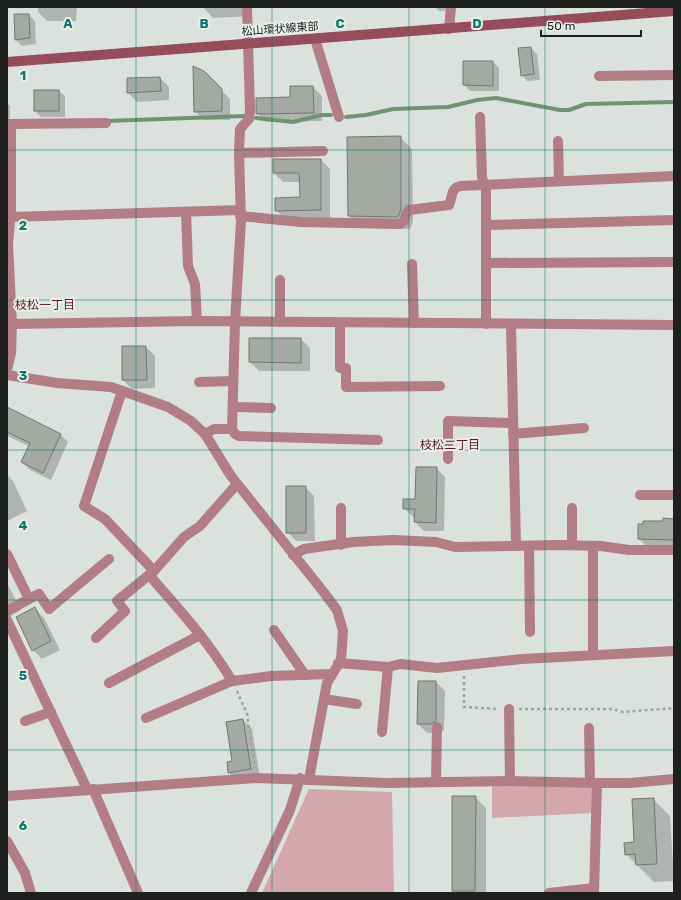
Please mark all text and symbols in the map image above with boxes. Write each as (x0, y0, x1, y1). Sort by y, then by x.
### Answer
scale bar (541, 12, 641, 38)
text: A (63, 16, 73, 31)
text: B (199, 16, 209, 31)
text: C (335, 16, 345, 31)
text: D (472, 16, 482, 31)
text: 50 m (547, 19, 575, 33)
street label: 松山環状線東部 (241, 20, 319, 38)
text: 1 (20, 68, 26, 83)
text: 2 (19, 218, 27, 233)
district label: 枝松一丁目 (15, 298, 75, 312)
text: 3 (19, 368, 28, 383)
district label: 枝松二丁目 (420, 438, 480, 452)
text: 4 (19, 518, 28, 533)
text: 5 (19, 668, 27, 683)
text: 6 (19, 818, 28, 833)

